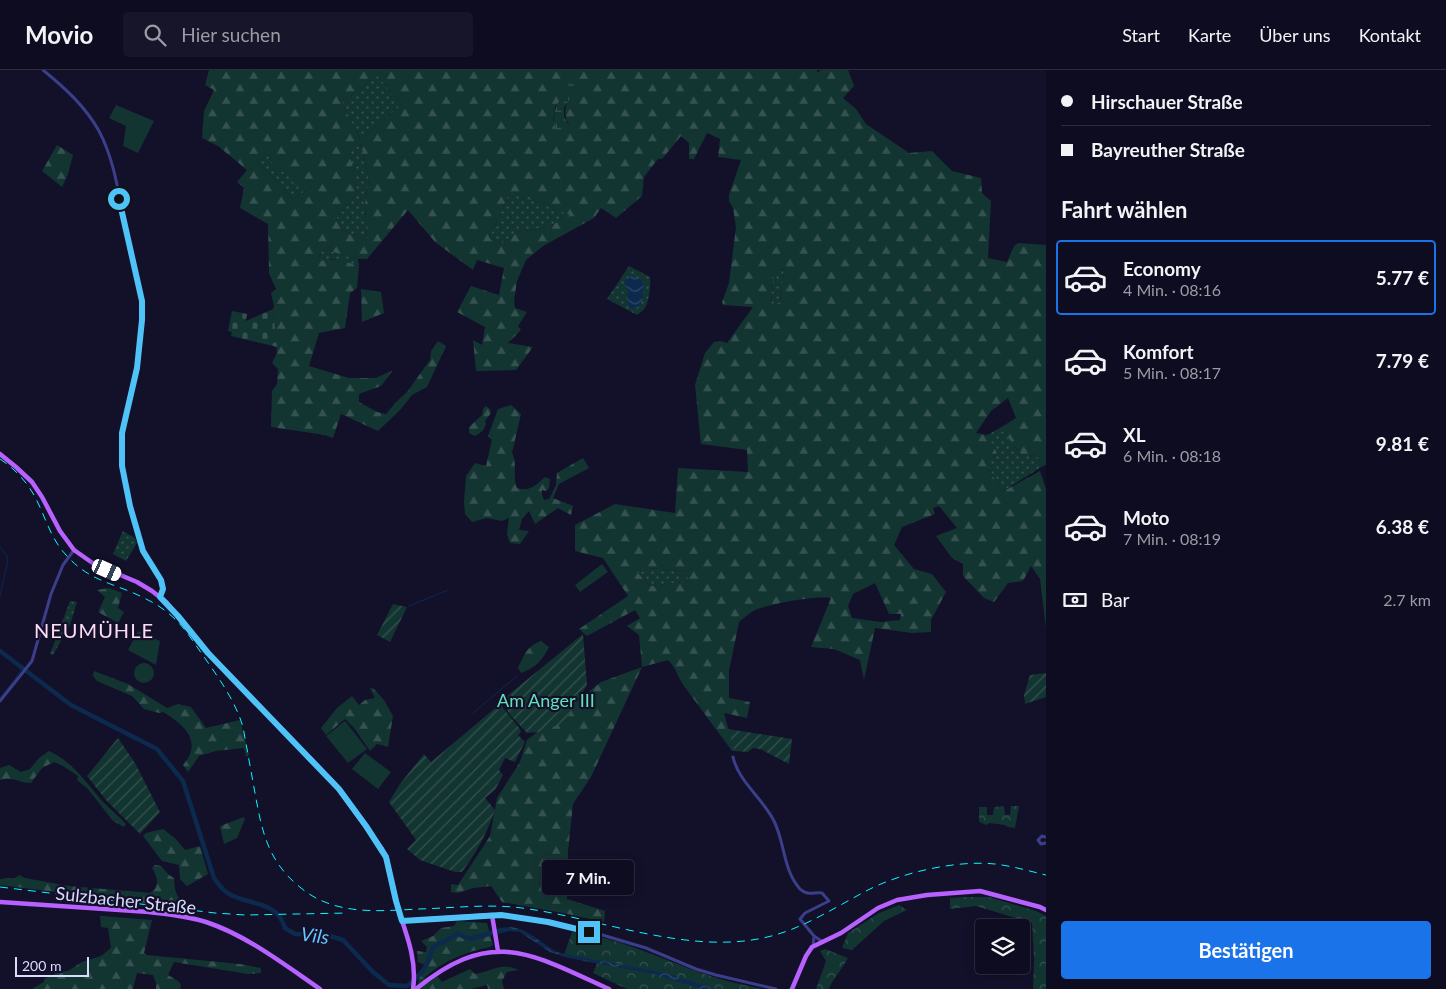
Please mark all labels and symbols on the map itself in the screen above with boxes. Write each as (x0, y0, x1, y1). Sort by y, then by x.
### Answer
route start (108, 188, 130, 210)
car (90, 557, 123, 583)
district label: NEUMÜHLE (34, 618, 154, 642)
park label: Am Anger III (497, 689, 595, 711)
callout: 7 Min. (543, 860, 635, 894)
street label: Sulzbacher Straße (55, 882, 197, 918)
route end (578, 921, 600, 943)
water label: Vils (299, 922, 331, 948)
scale bar (15, 954, 89, 977)

